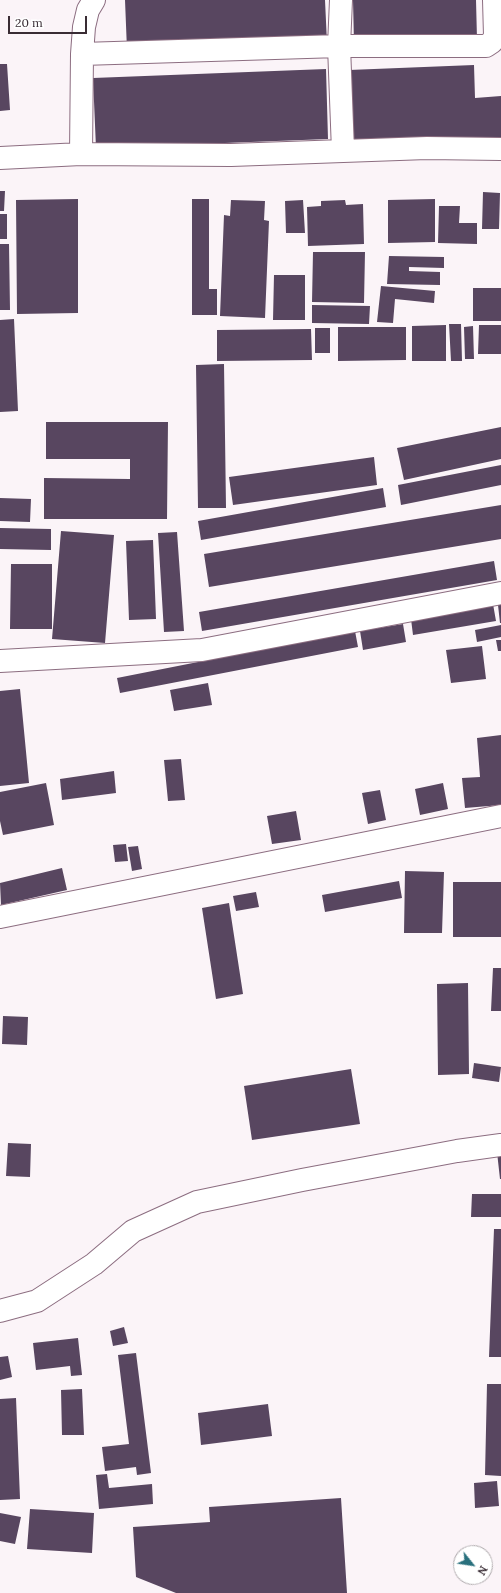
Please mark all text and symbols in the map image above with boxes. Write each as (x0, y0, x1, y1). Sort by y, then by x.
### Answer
scale bar (10, 8, 89, 34)
text: 20 m (15, 15, 43, 30)
north arrow (453, 1545, 493, 1585)
text: N (474, 1563, 491, 1578)

